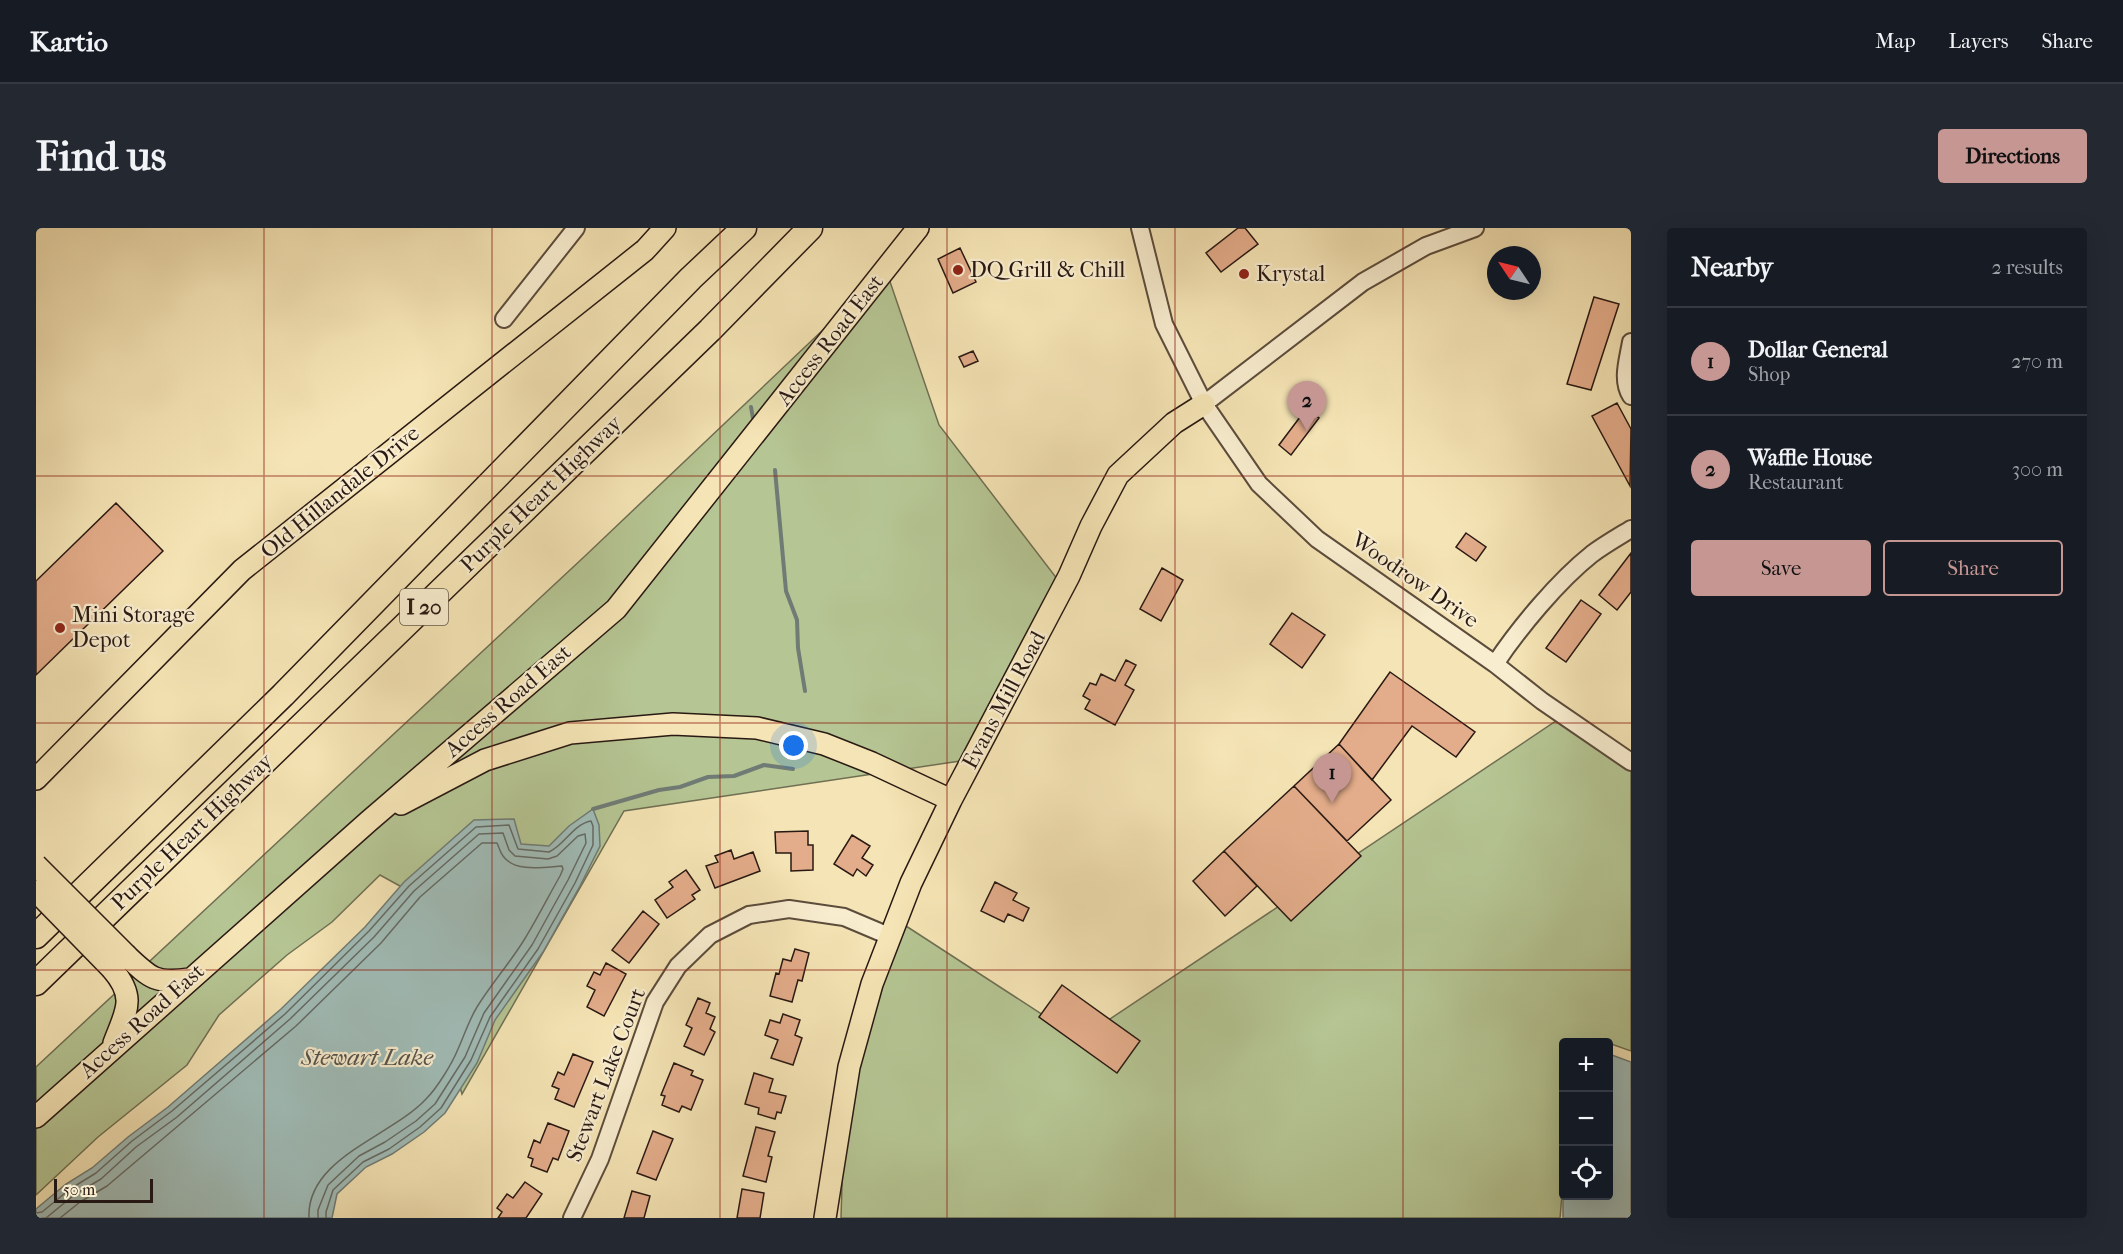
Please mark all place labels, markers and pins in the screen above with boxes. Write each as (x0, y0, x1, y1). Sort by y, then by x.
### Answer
place label: DQ Grill & Chill (970, 257, 1125, 283)
place label: Krystal (1256, 261, 1325, 287)
marker: DQ Grill & Chill (951, 263, 965, 277)
marker: Krystal (1237, 267, 1251, 281)
pin: 2 (1288, 382, 1326, 431)
place label: Mini Storage Depot (72, 602, 195, 653)
marker: Mini Storage Depot (53, 621, 67, 635)
pin: 1 (1312, 754, 1352, 803)

